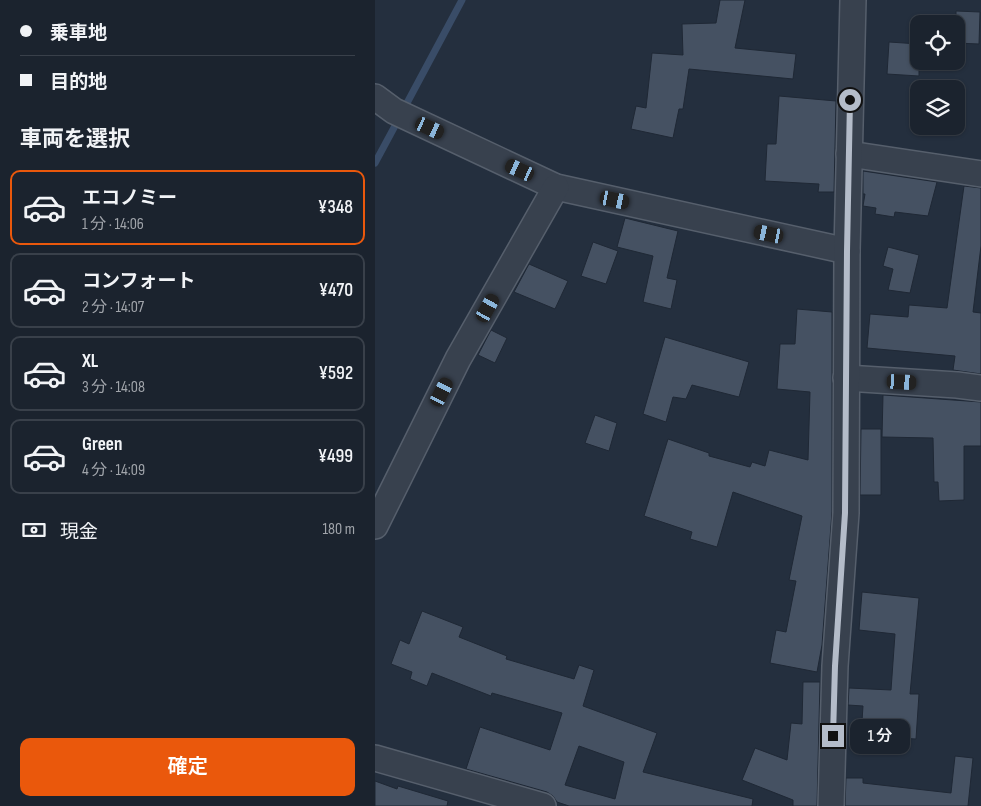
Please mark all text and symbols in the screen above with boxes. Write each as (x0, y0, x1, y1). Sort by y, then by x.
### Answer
map controls (910, 15, 965, 135)
button: locate (910, 15, 965, 70)
text: 乗車地 (50, 22, 107, 45)
text: 目的地 (50, 71, 107, 94)
button: layers (910, 80, 965, 135)
route start (839, 89, 861, 111)
car (413, 115, 446, 141)
text: 車両を選択 (20, 126, 130, 153)
car (503, 157, 536, 183)
icon: car (22, 185, 67, 230)
text: エコノミー (82, 187, 177, 210)
car (598, 190, 631, 210)
text: ¥348 (318, 196, 353, 219)
text: 1 分 · 14:06 (82, 215, 144, 234)
car (752, 224, 785, 244)
icon: car (22, 268, 67, 313)
text: コンフォート (82, 270, 195, 293)
text: ¥470 (319, 279, 353, 302)
car (474, 291, 501, 325)
text: 2 分 · 14:07 (82, 298, 144, 317)
text: XL (82, 350, 98, 373)
icon: car (22, 351, 67, 396)
text: ¥592 (318, 362, 353, 385)
car (886, 374, 917, 390)
car (428, 375, 455, 409)
text: 3 分 · 14:08 (82, 378, 145, 397)
text: Green (82, 433, 122, 456)
icon: car (22, 434, 67, 479)
text: ¥499 (318, 445, 353, 468)
text: 4 分 · 14:09 (82, 461, 145, 480)
icon: cash (20, 516, 48, 544)
text: 180 m (322, 520, 355, 539)
text: 現金 (60, 521, 98, 544)
callout: 1 分 (851, 718, 911, 754)
route end (822, 725, 844, 747)
text: 1 分 (868, 727, 892, 746)
button: 確定 (20, 738, 355, 796)

